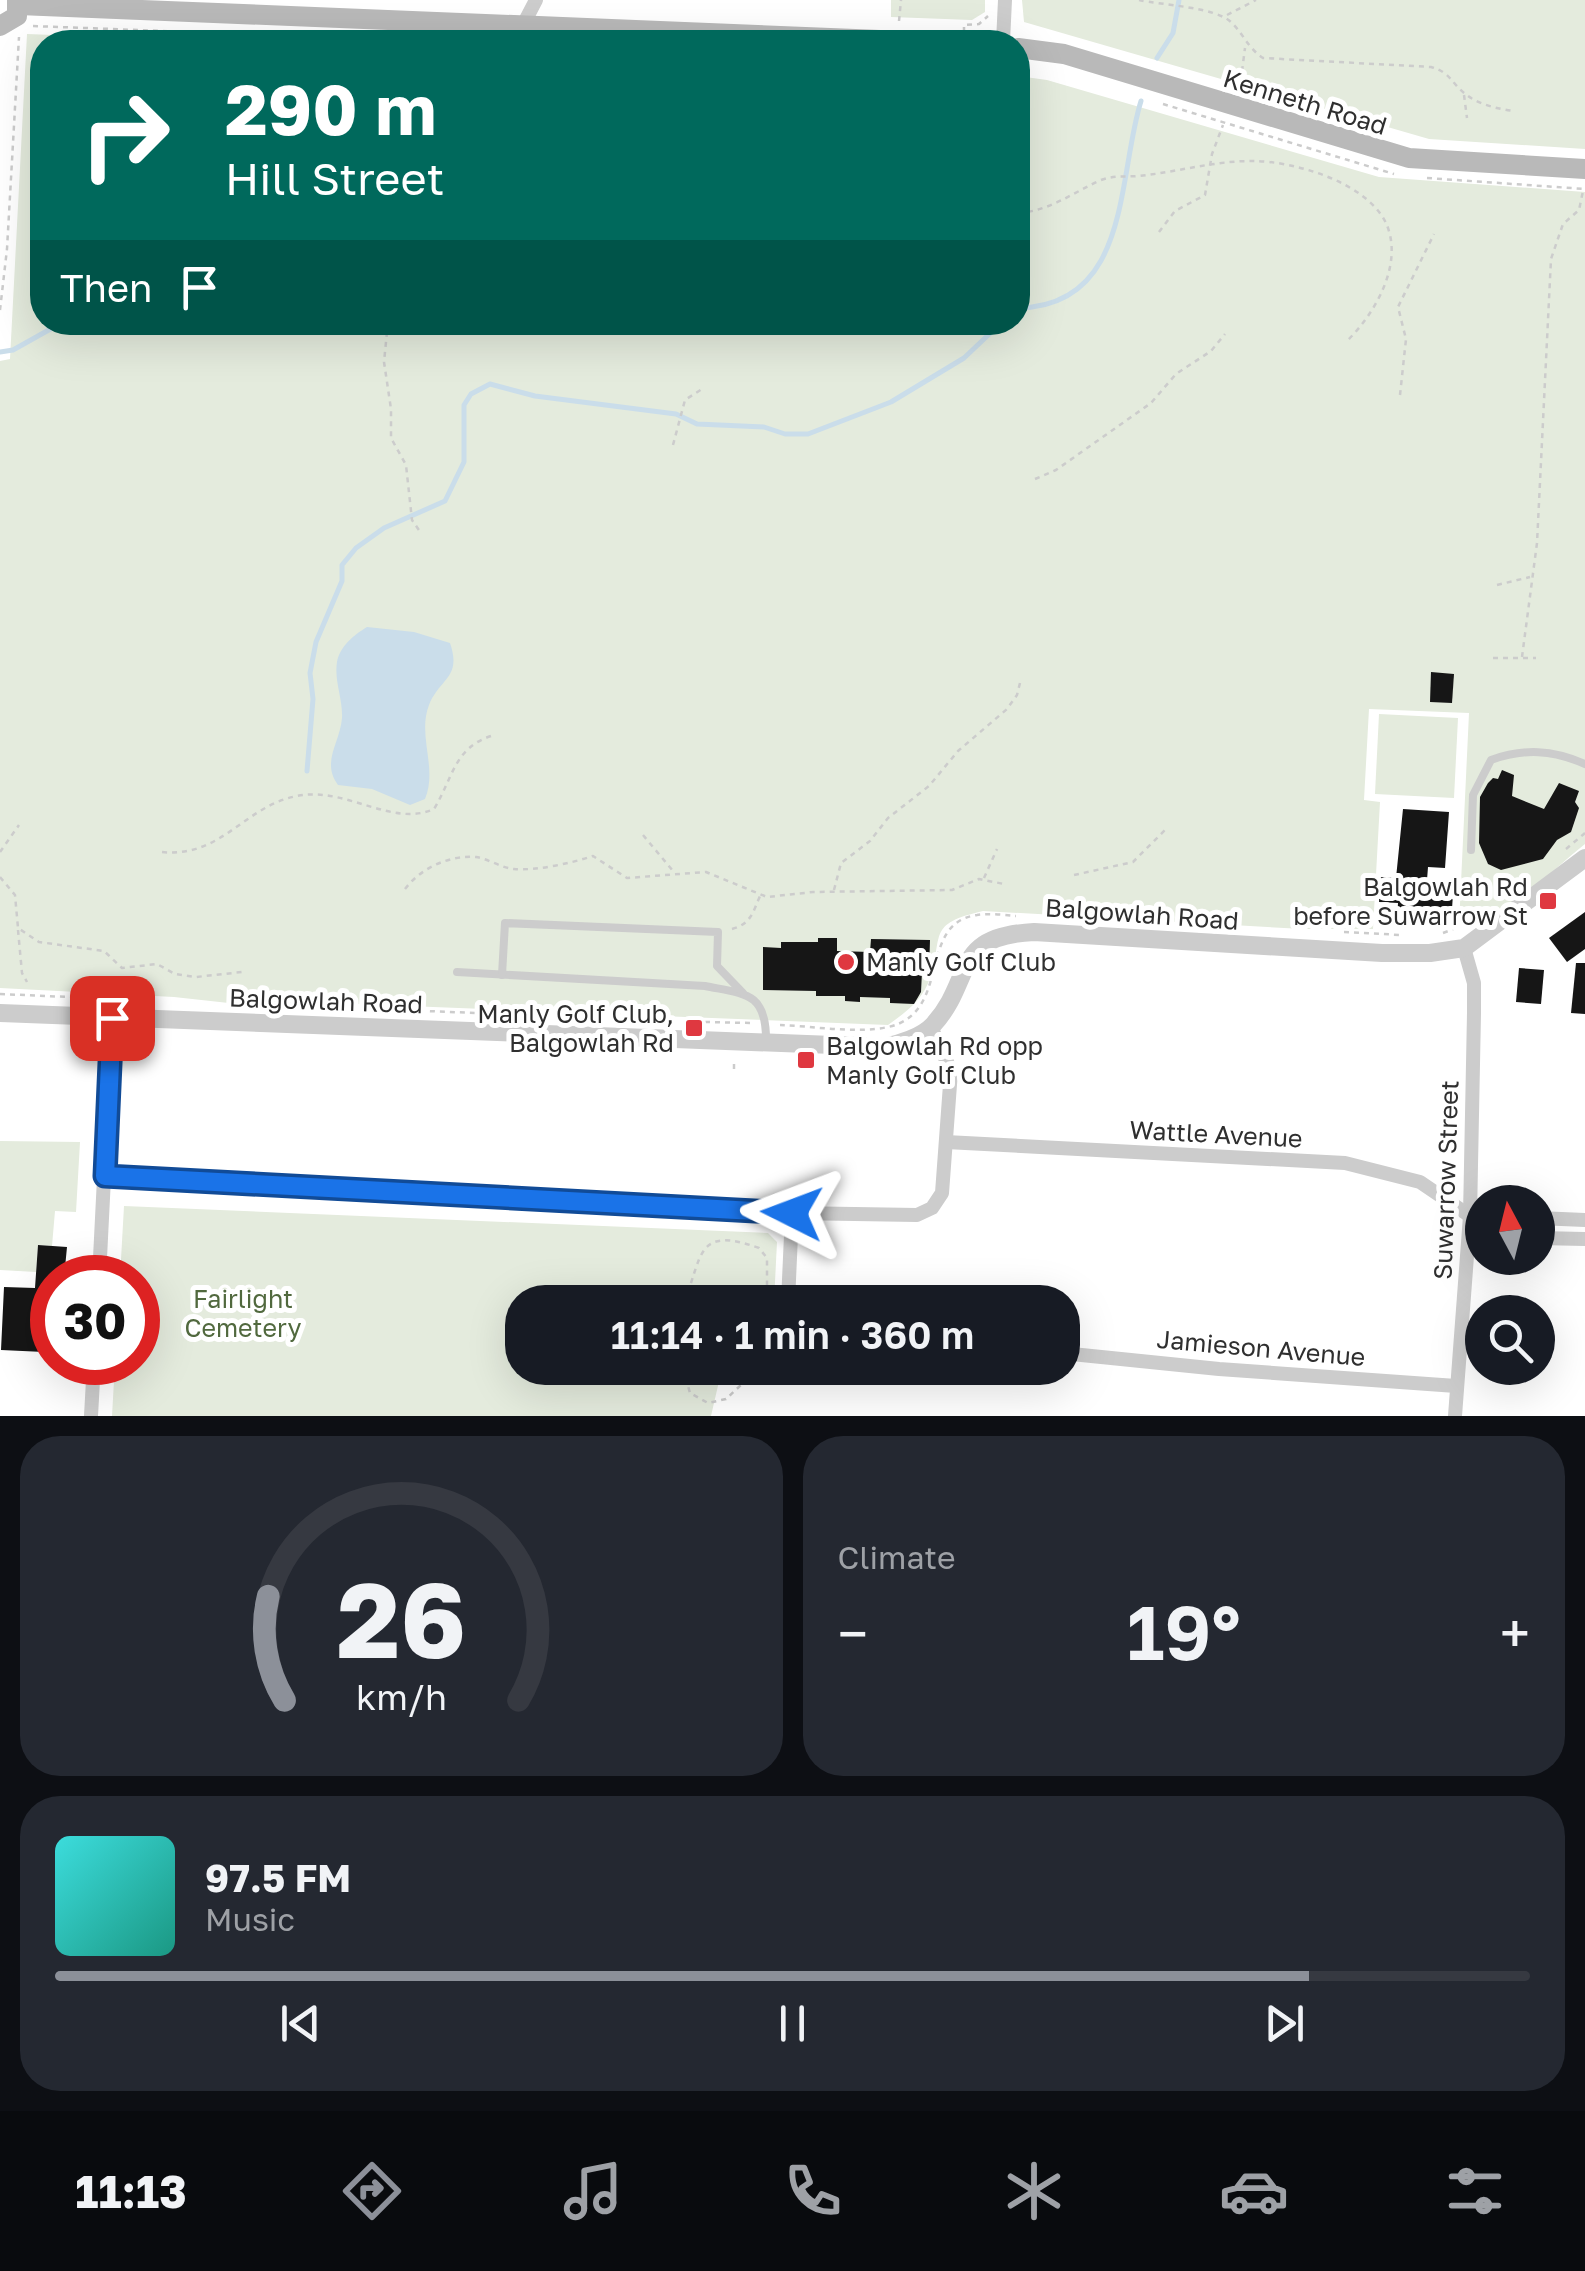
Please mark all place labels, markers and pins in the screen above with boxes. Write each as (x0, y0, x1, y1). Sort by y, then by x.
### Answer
place label: Balgowlah Rd before Suwarrow St (1293, 871, 1528, 931)
marker: Balgowlah Rd before Suwarrow St (1537, 890, 1559, 912)
place label: Manly Golf Club (866, 946, 1056, 977)
marker: Manly Golf Club (835, 951, 857, 973)
pin (70, 976, 155, 1061)
place label: Manly Golf Club, Balgowlah Rd (477, 998, 674, 1058)
marker: Manly Golf Club, Balgowlah Rd (683, 1017, 705, 1039)
place label: Balgowlah Rd opp Manly Golf Club (826, 1030, 1043, 1090)
marker: Balgowlah Rd opp Manly Golf Club (795, 1049, 817, 1071)

